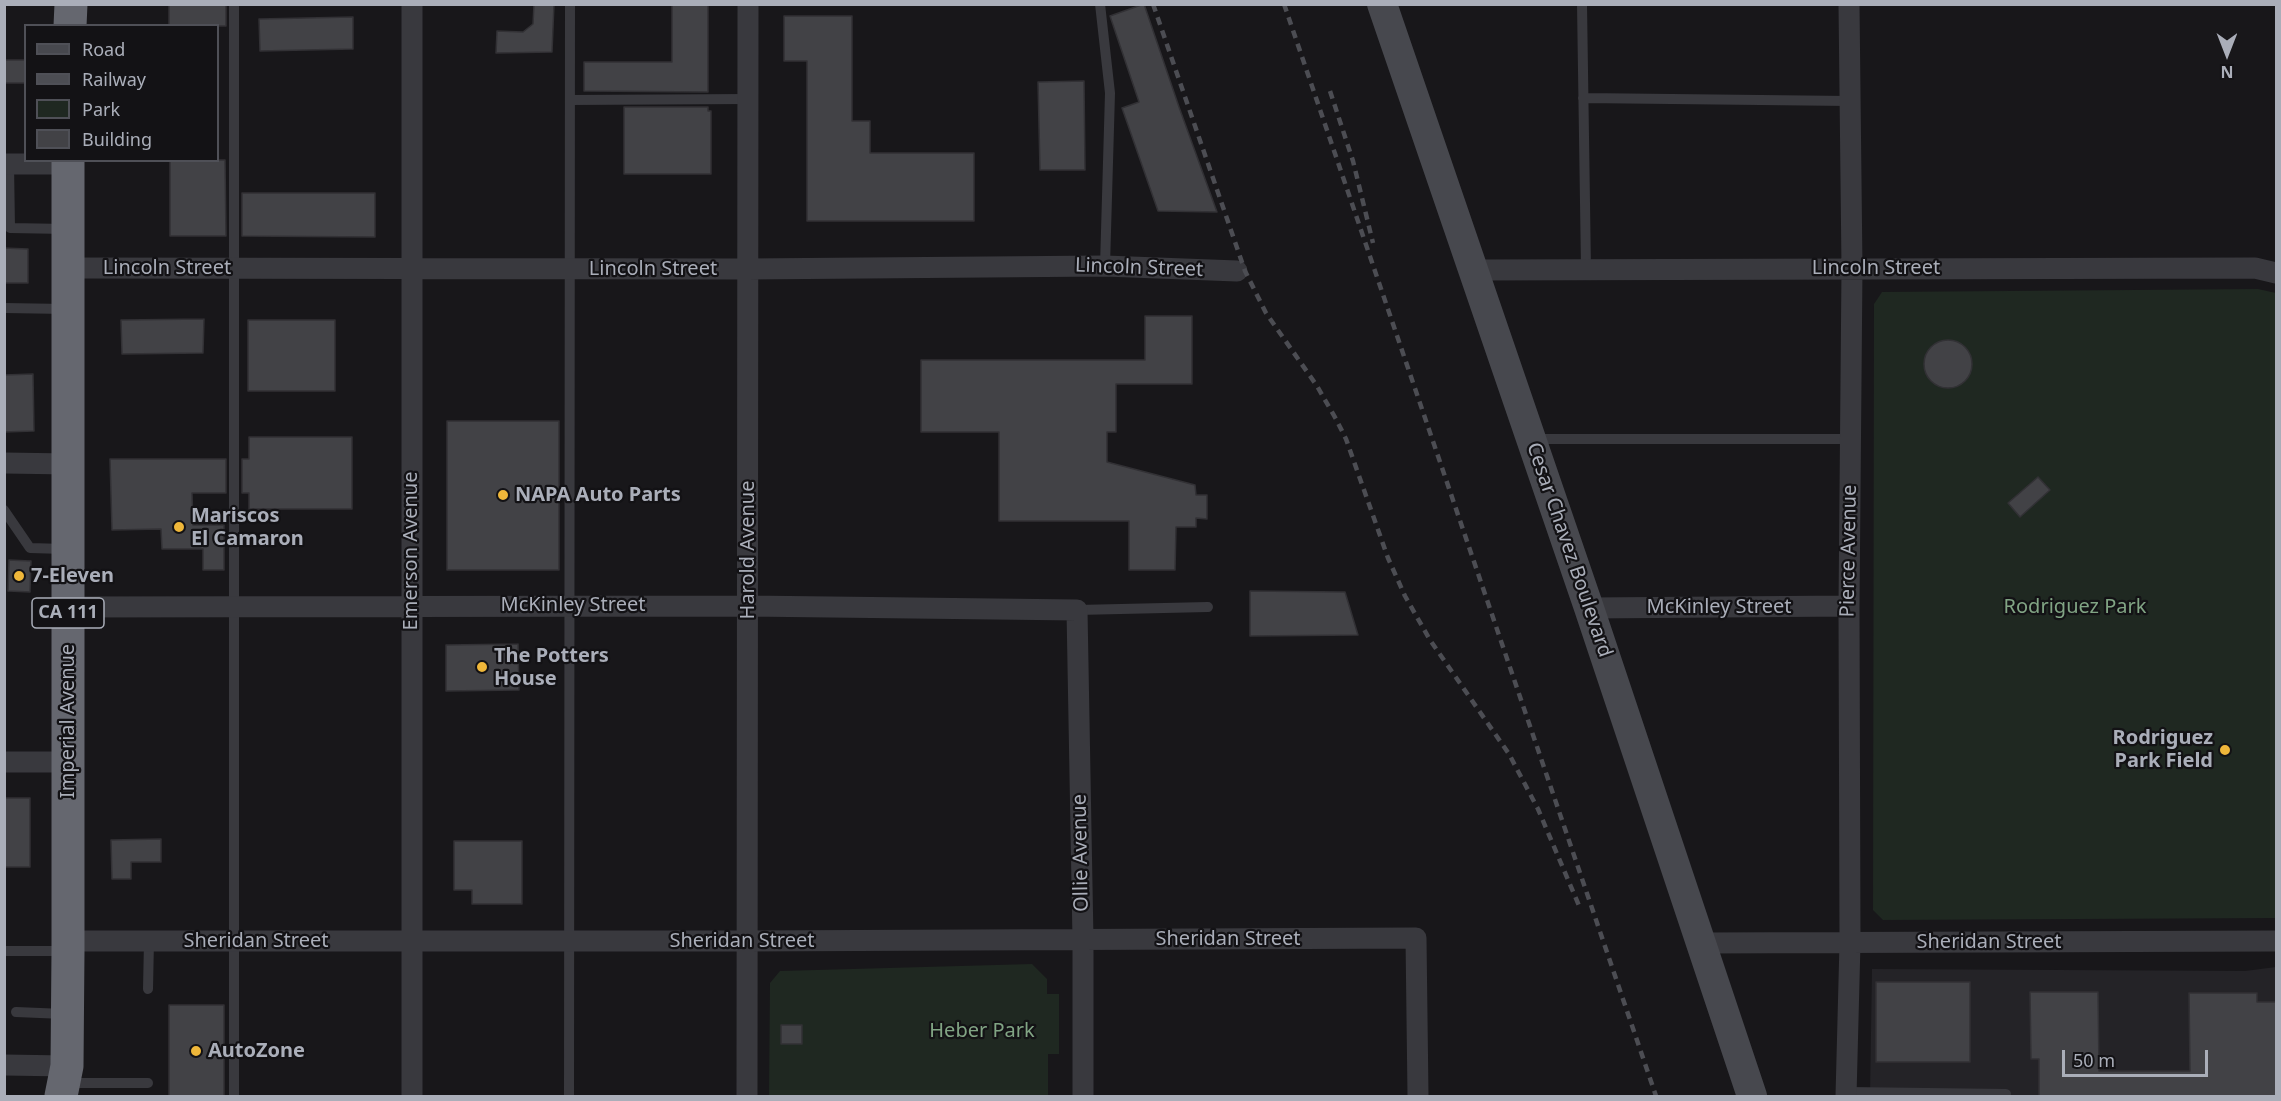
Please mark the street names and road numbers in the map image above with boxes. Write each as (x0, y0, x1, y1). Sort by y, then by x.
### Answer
street label: Lincoln Street (1074, 254, 1204, 282)
street label: Lincoln Street (103, 256, 231, 280)
street label: Lincoln Street (1812, 256, 1940, 280)
street label: Lincoln Street (589, 257, 717, 281)
street label: Cesar Chavez Boulevard (1521, 440, 1617, 660)
street label: Emerson Avenue (399, 472, 423, 630)
street label: Harold Avenue (736, 481, 760, 619)
street label: Pierce Avenue (1836, 484, 1862, 618)
street label: McKinley Street (501, 593, 645, 617)
street label: McKinley Street (1647, 595, 1791, 619)
road number: CA 111 (32, 598, 104, 628)
street label: Imperial Avenue (56, 644, 80, 798)
street label: Ollie Avenue (1068, 794, 1094, 912)
street label: Sheridan Street (1156, 927, 1300, 951)
street label: Sheridan Street (184, 929, 328, 953)
street label: Sheridan Street (670, 929, 814, 953)
street label: Sheridan Street (1917, 930, 2061, 954)

